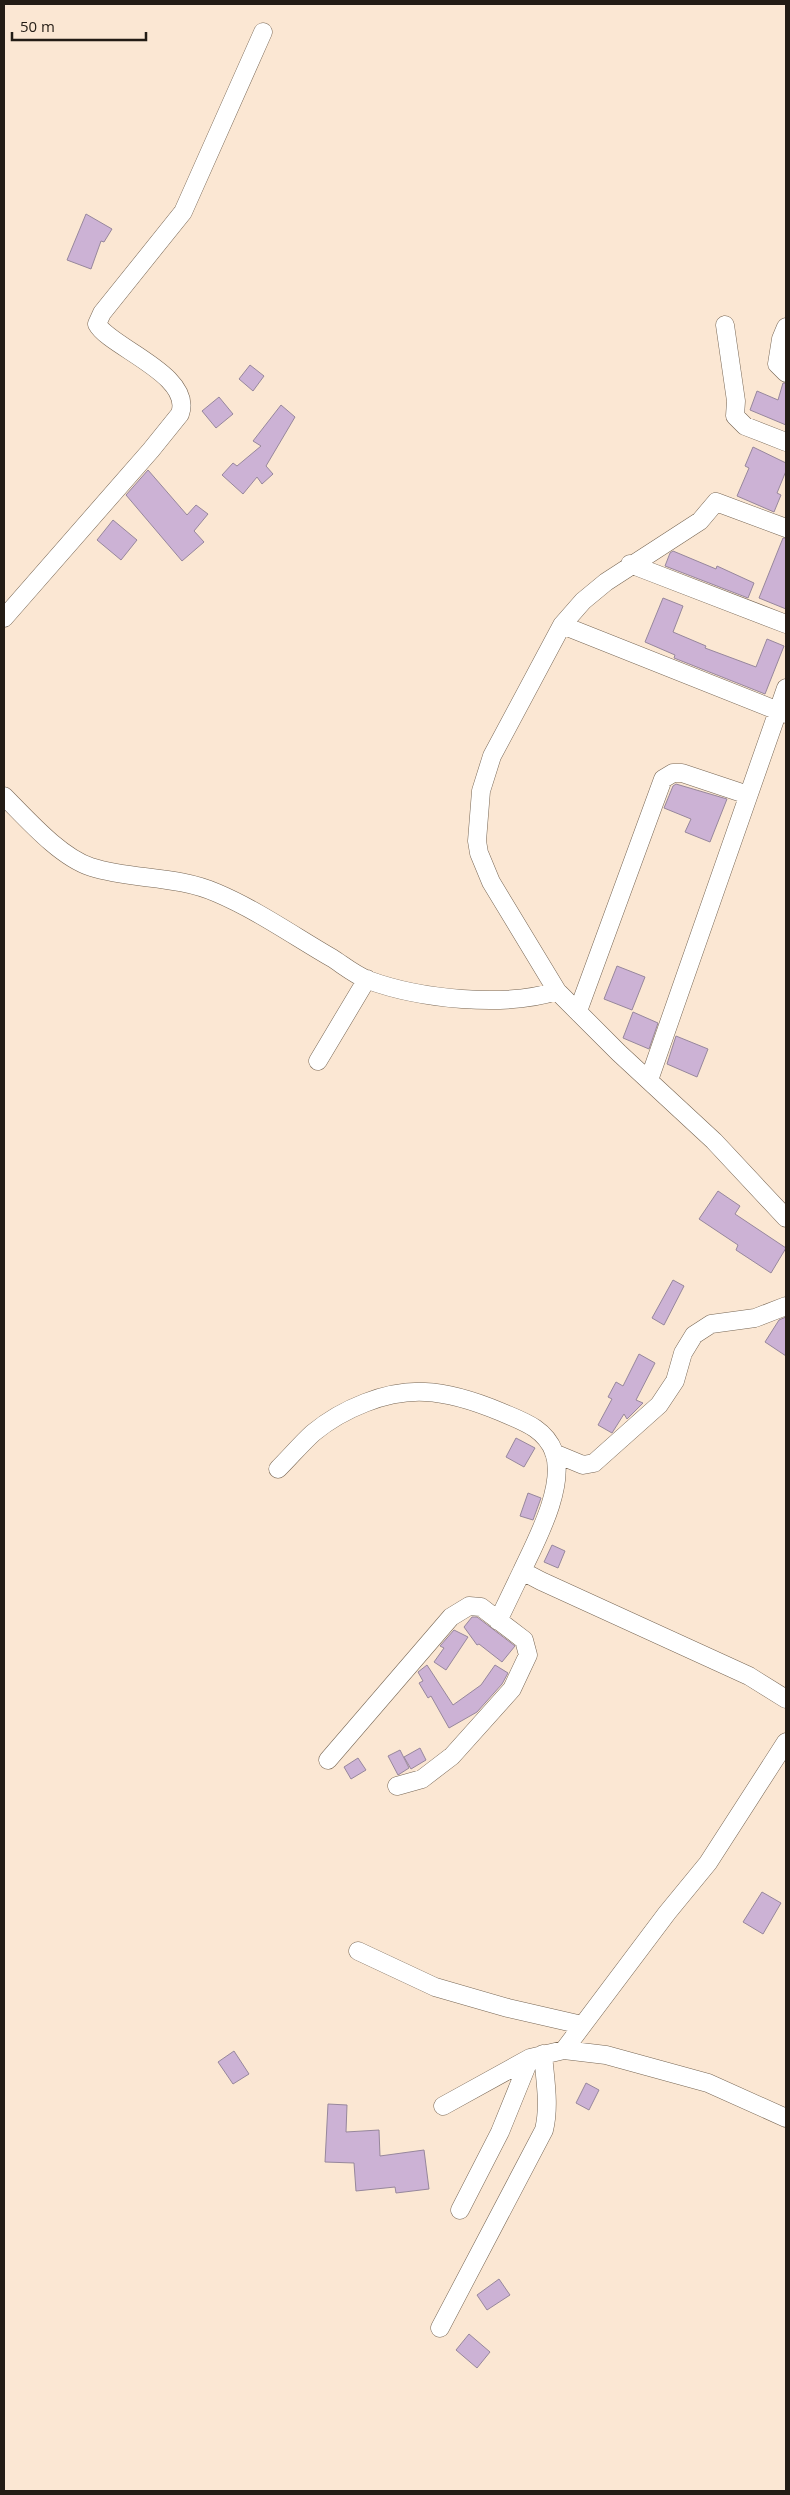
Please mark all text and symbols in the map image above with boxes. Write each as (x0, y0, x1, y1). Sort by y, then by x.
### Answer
scale bar (12, 10, 146, 42)
text: 50 m (20, 16, 55, 36)

